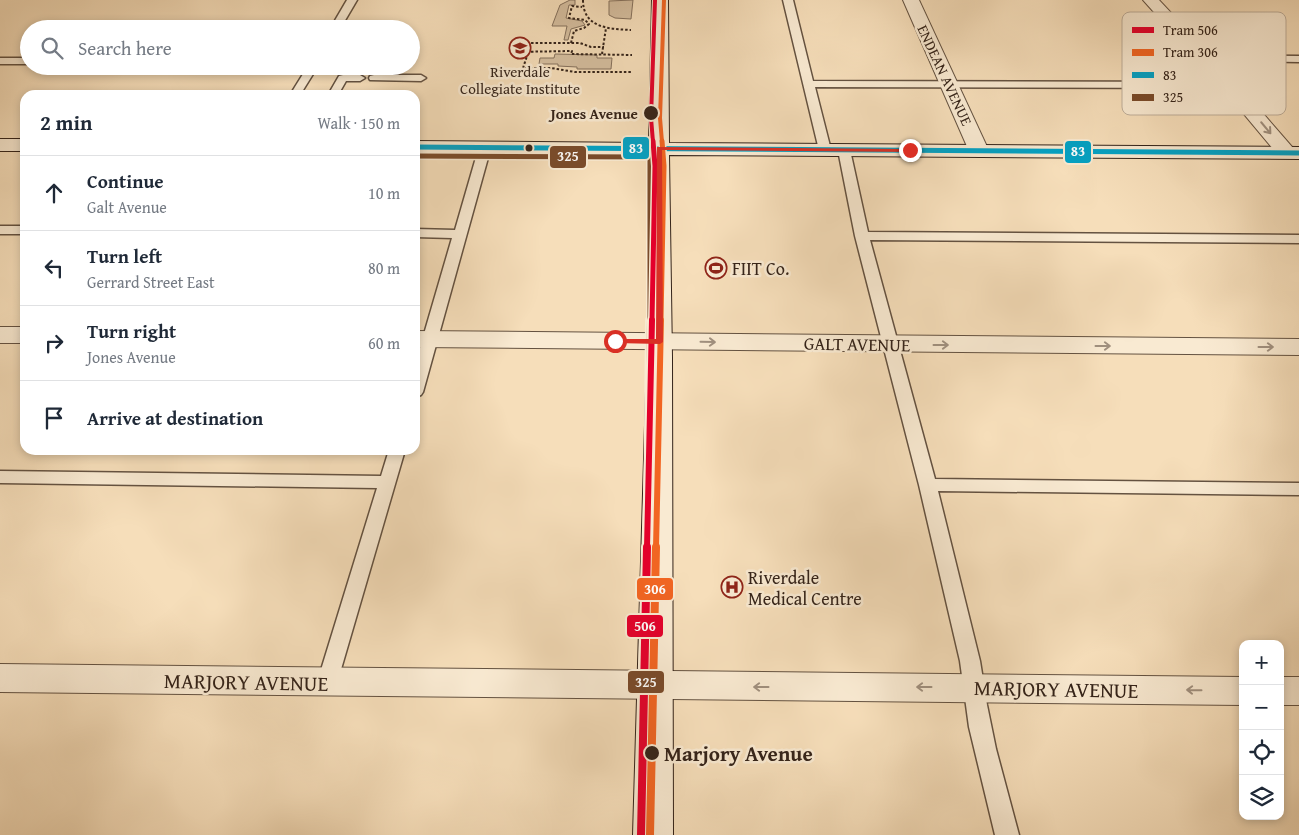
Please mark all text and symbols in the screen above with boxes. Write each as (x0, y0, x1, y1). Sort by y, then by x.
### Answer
legend (1122, 12, 1286, 115)
search box (20, 20, 420, 75)
text: Tram 506 (1163, 20, 1218, 40)
street label: ENDEAN AVENUE (912, 21, 978, 129)
icon: search (38, 34, 66, 62)
text: Search here (78, 34, 172, 62)
school or university icon: Riverdale Collegiate Institute (508, 36, 532, 60)
text: Tram 306 (1163, 42, 1218, 62)
place label: Riverdale Collegiate Institute (460, 61, 580, 99)
text: 83 (1163, 65, 1176, 85)
text: 325 (1163, 87, 1183, 107)
place label: Jones Avenue (547, 103, 638, 124)
marker: Jones Avenue (642, 104, 660, 122)
text: 2 min (40, 107, 92, 138)
text: Walk · 150 m (317, 111, 400, 135)
one-way arrow (1260, 121, 1271, 134)
line badge: 83 (622, 136, 650, 160)
text: 83 (629, 138, 643, 158)
route end (899, 139, 922, 162)
line badge: 83 (1064, 140, 1092, 164)
text: 83 (1071, 141, 1085, 161)
unlabelled marker (524, 143, 534, 153)
line badge: 325 (549, 145, 587, 169)
text: 325 (557, 146, 579, 166)
text: Continue (87, 167, 164, 195)
icon: ahead (40, 179, 68, 207)
text: 10 m (368, 181, 400, 205)
text: Galt Avenue (87, 195, 167, 219)
text: Turn left (87, 242, 162, 270)
icon: left (40, 254, 68, 282)
place label: FIIT Co. (732, 255, 789, 282)
text: 80 m (368, 256, 400, 280)
sports icon: FIIT Co. (704, 256, 728, 280)
text: Gerrard Street East (87, 270, 215, 294)
text: Turn right (87, 317, 176, 345)
icon: right (40, 329, 68, 357)
route start (604, 330, 627, 353)
street label: GALT AVENUE (804, 330, 910, 358)
text: 60 m (368, 331, 400, 355)
one-way arrow (700, 337, 716, 347)
one-way arrow (932, 340, 949, 350)
one-way arrow (1095, 341, 1111, 351)
one-way arrow (1258, 342, 1274, 352)
text: Jones Avenue (87, 345, 176, 369)
icon: arrive (40, 404, 68, 432)
text: Arrive at destination (87, 404, 263, 432)
place label: Riverdale Medical Centre (748, 564, 862, 612)
hospital icon: Riverdale Medical Centre (720, 575, 744, 599)
line badge: 306 (636, 577, 674, 601)
text: 306 (644, 579, 666, 599)
line badge: 506 (626, 614, 664, 638)
text: 506 (634, 616, 656, 636)
map controls (1239, 640, 1284, 820)
button: + (1239, 640, 1284, 685)
street label: MARJORY AVENUE (164, 665, 329, 699)
line badge: 325 (627, 670, 665, 694)
text: 325 (635, 672, 657, 692)
street label: MARJORY AVENUE (974, 672, 1139, 706)
one-way arrow (753, 682, 770, 692)
one-way arrow (916, 682, 932, 692)
one-way arrow (1186, 685, 1202, 695)
button: − (1239, 685, 1284, 730)
button: locate (1239, 730, 1284, 775)
place label: Marjory Avenue (664, 738, 813, 769)
marker: Marjory Avenue (643, 744, 661, 762)
button: layers (1239, 775, 1284, 820)

